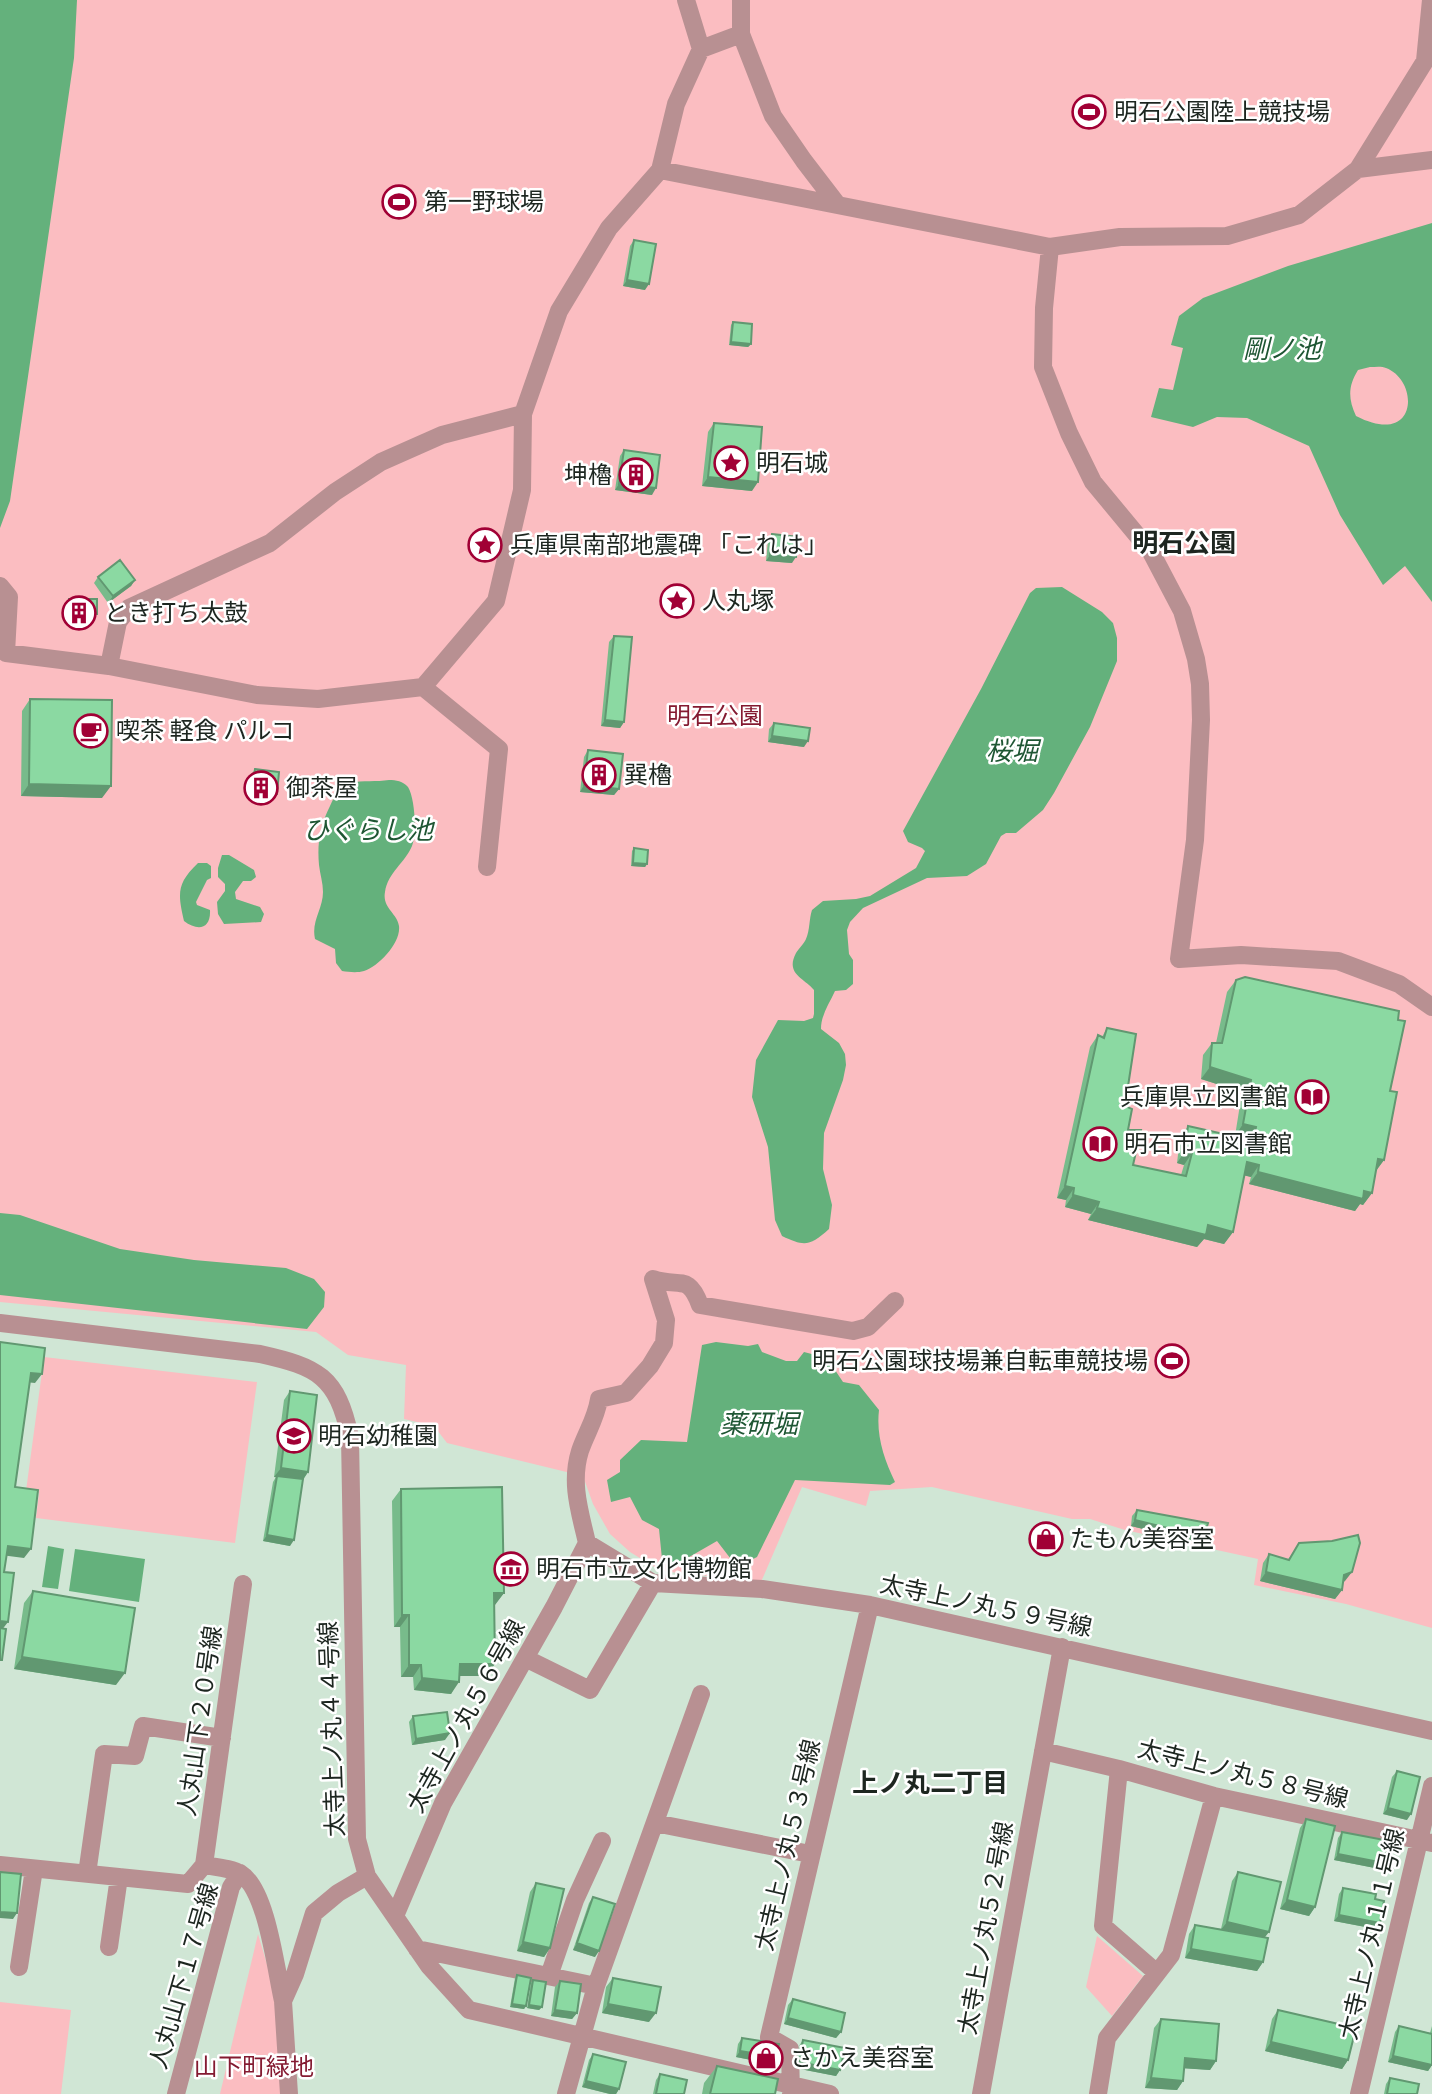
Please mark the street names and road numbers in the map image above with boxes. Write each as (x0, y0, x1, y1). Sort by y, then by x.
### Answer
street label: 太寺上ノ丸５９号線 (877, 1567, 1095, 1643)
street label: 太寺上ノ丸５６号線 (399, 1613, 531, 1818)
street label: 太寺上ノ丸４４号線 (311, 1621, 351, 1838)
street label: 人丸山下２０号線 (170, 1624, 228, 1818)
street label: 太寺上ノ丸５８号線 (1135, 1731, 1352, 1815)
street label: 太寺上ノ丸５３号線 (747, 1736, 827, 1954)
street label: 太寺上ノ丸５２号線 (951, 1819, 1020, 2037)
street label: 太寺上ノ丸１１号線 (1331, 1825, 1411, 2043)
street label: 人丸山下１７号線 (141, 1879, 225, 2072)

